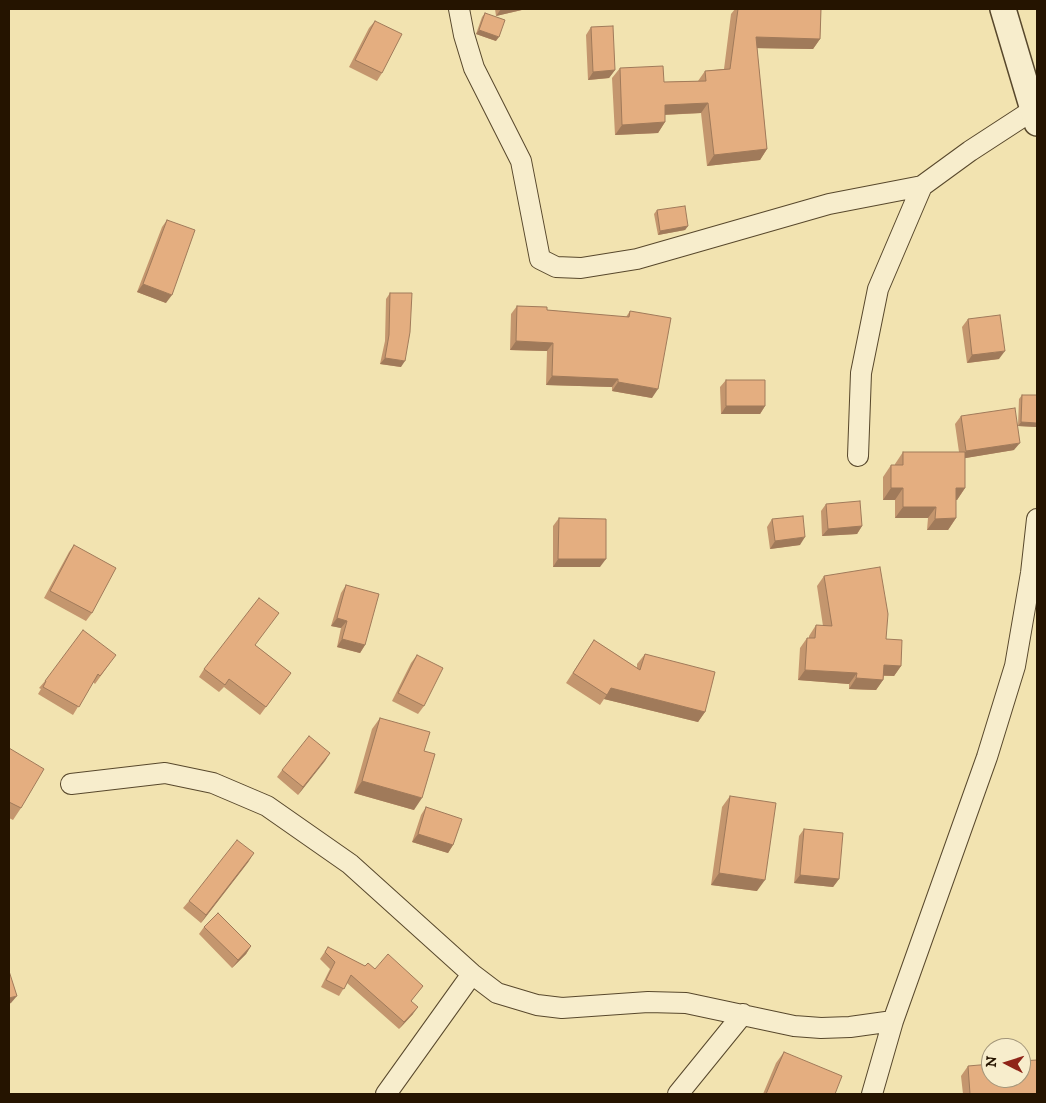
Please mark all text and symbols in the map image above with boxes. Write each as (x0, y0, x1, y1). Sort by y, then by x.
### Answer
north arrow (981, 1038, 1031, 1088)
text: N (983, 1055, 1002, 1068)

